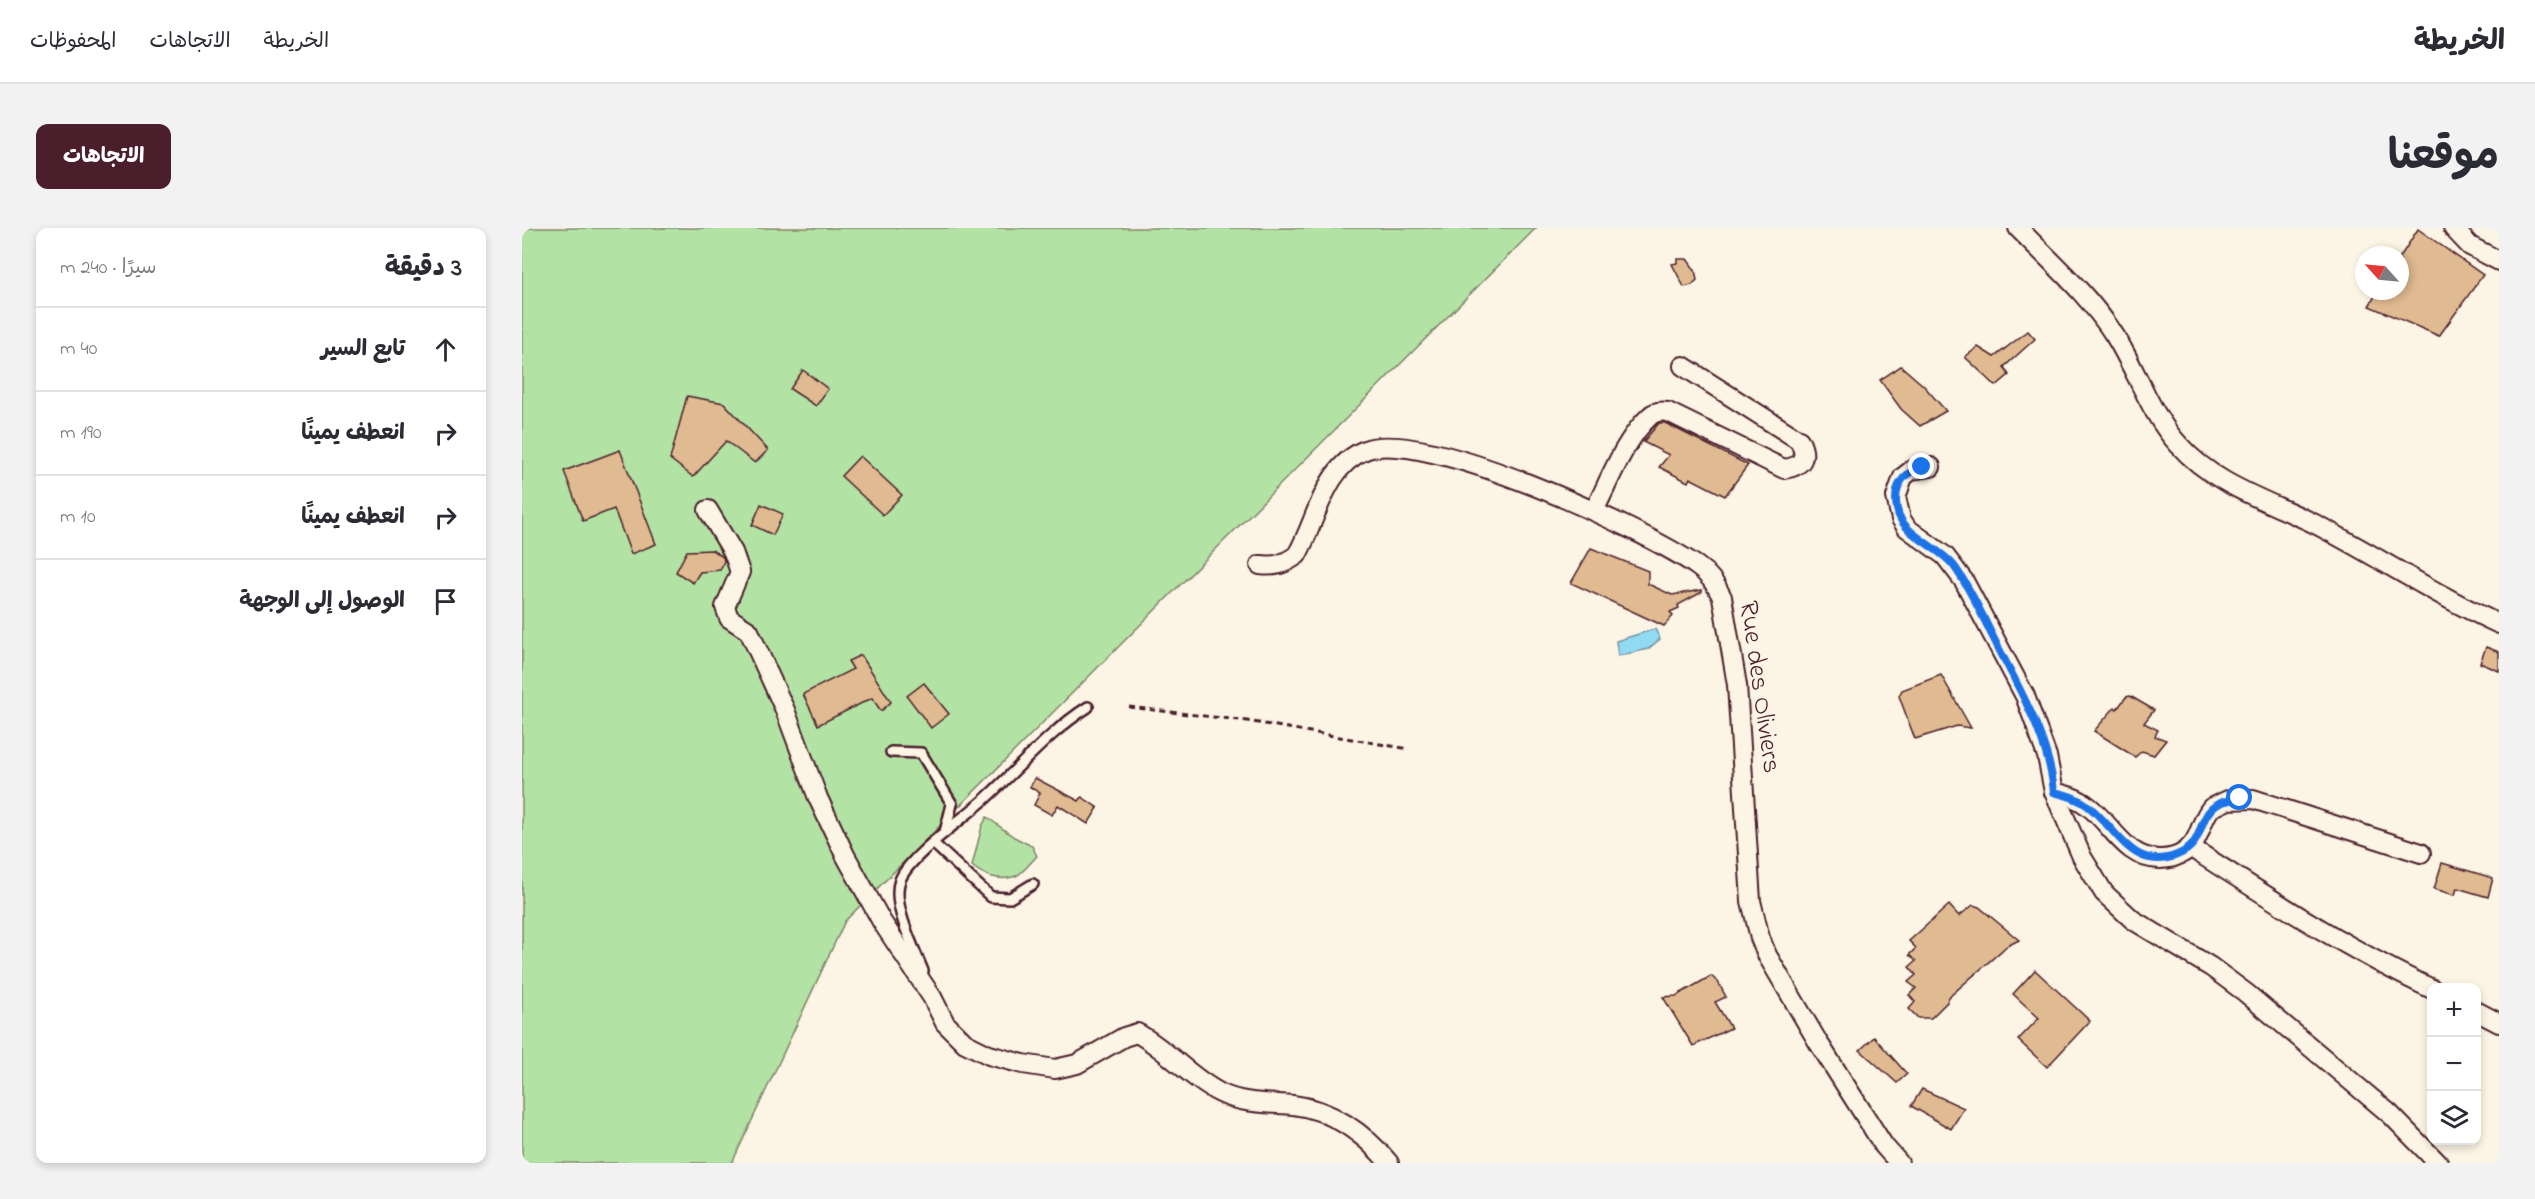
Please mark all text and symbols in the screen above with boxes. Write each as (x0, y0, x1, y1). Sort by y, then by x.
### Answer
text: الخريطة (2414, 22, 2505, 63)
text: المحفوظات (30, 27, 116, 57)
text: الاتجاهات (149, 27, 231, 57)
text: الخريطة (264, 27, 329, 57)
button: الاتجاهات (36, 124, 171, 189)
text: موقعنا (2388, 127, 2499, 188)
north arrow (2355, 246, 2409, 300)
text: 3 دقيقة (385, 250, 462, 288)
text: سيرًا · 240 m (60, 254, 156, 283)
icon: ahead (429, 333, 462, 366)
text: تابع السير (321, 334, 405, 366)
text: 40 m (60, 335, 97, 364)
icon: right (429, 417, 462, 450)
text: انعطف يمينًا (301, 418, 405, 450)
text: 190 m (60, 419, 102, 448)
route end (1908, 453, 1934, 479)
icon: right (429, 501, 462, 534)
text: انعطف يمينًا (301, 502, 405, 534)
text: 10 m (60, 503, 96, 532)
icon: arrive (429, 585, 462, 618)
text: الوصول إلى الوجهة (239, 586, 405, 618)
street label: Rue des Oliviers (1728, 598, 1790, 776)
route start (2226, 784, 2252, 810)
map controls (2427, 983, 2481, 1145)
button: + (2427, 983, 2481, 1037)
button: − (2427, 1037, 2481, 1091)
button: layers (2427, 1091, 2481, 1145)

